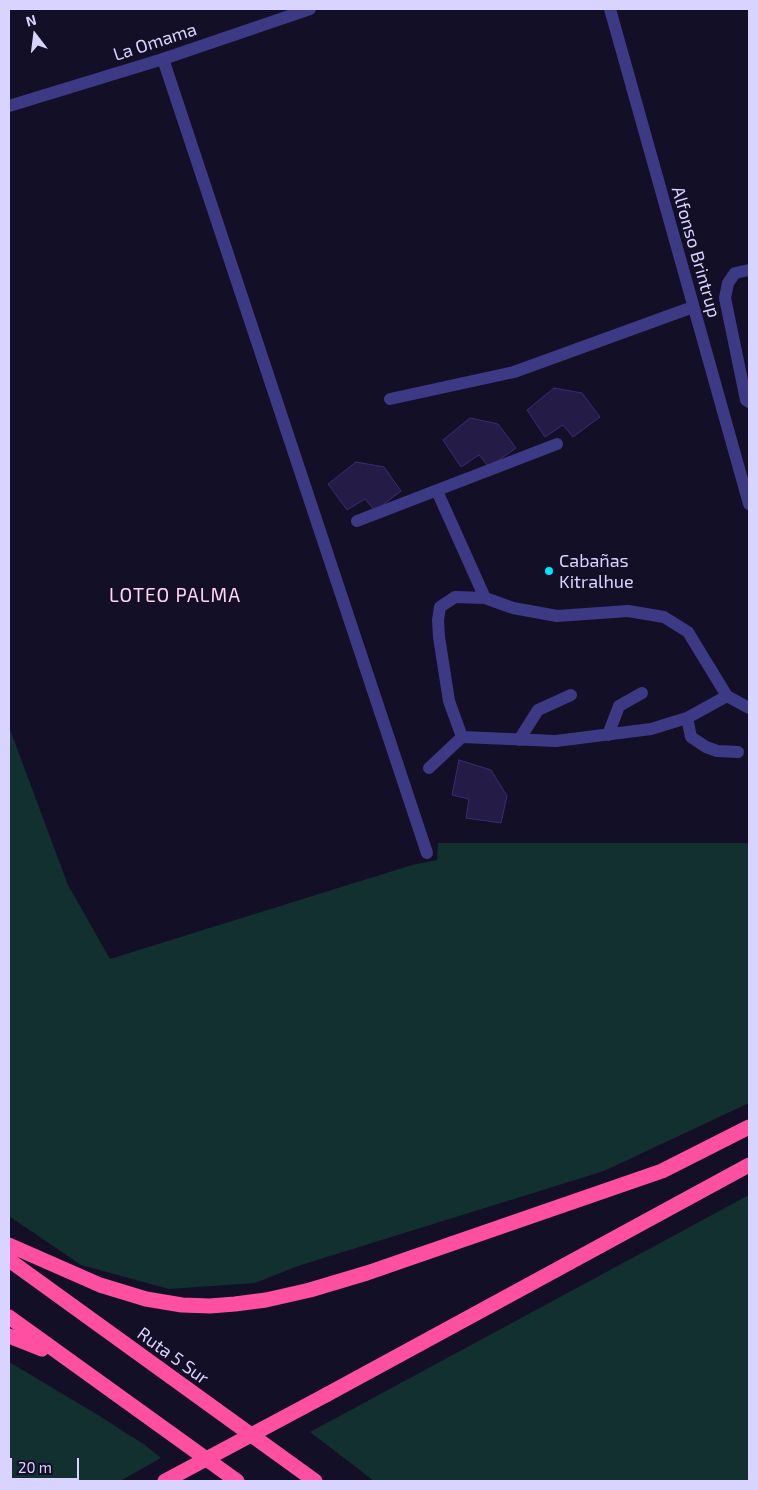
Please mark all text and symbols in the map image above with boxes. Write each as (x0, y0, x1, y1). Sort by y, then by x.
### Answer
north arrow (10, 10, 60, 60)
text: N (24, 11, 38, 30)
street label: La Omama (111, 18, 199, 66)
street label: Alfonso Brintrup (667, 184, 725, 320)
place label: Cabañas Kitralhue (559, 550, 634, 592)
marker: Cabañas Kitralhue (543, 565, 555, 577)
district label: LOTEO PALMA (108, 585, 242, 607)
street label: Ruta 5 Sur (133, 1323, 213, 1389)
scale bar (12, 1448, 81, 1480)
text: 20 m (18, 1458, 52, 1476)

